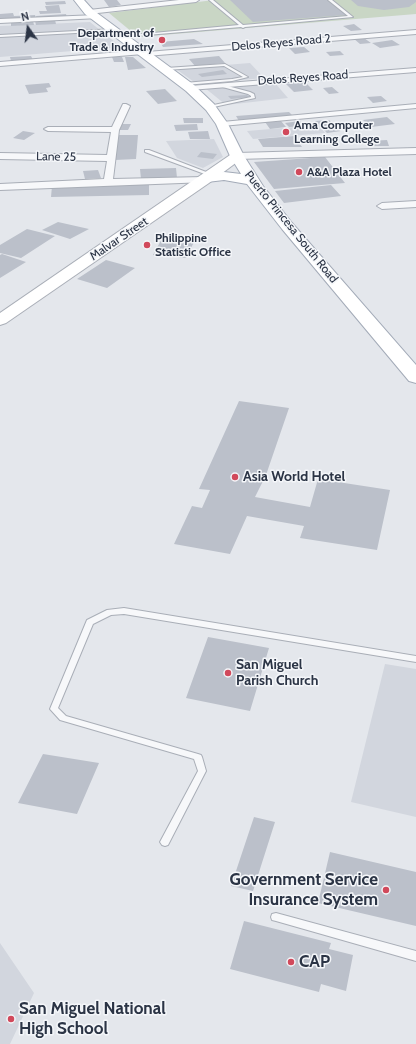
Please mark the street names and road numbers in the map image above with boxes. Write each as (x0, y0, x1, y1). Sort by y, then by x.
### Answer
street label: Delos Reyes Road 2 (231, 31, 331, 55)
street label: Delos Reyes Road (257, 68, 349, 88)
street label: Lane 25 (36, 149, 76, 165)
street label: Puerto Princesa South Road (241, 168, 341, 286)
street label: Malvar Street (87, 214, 151, 264)

